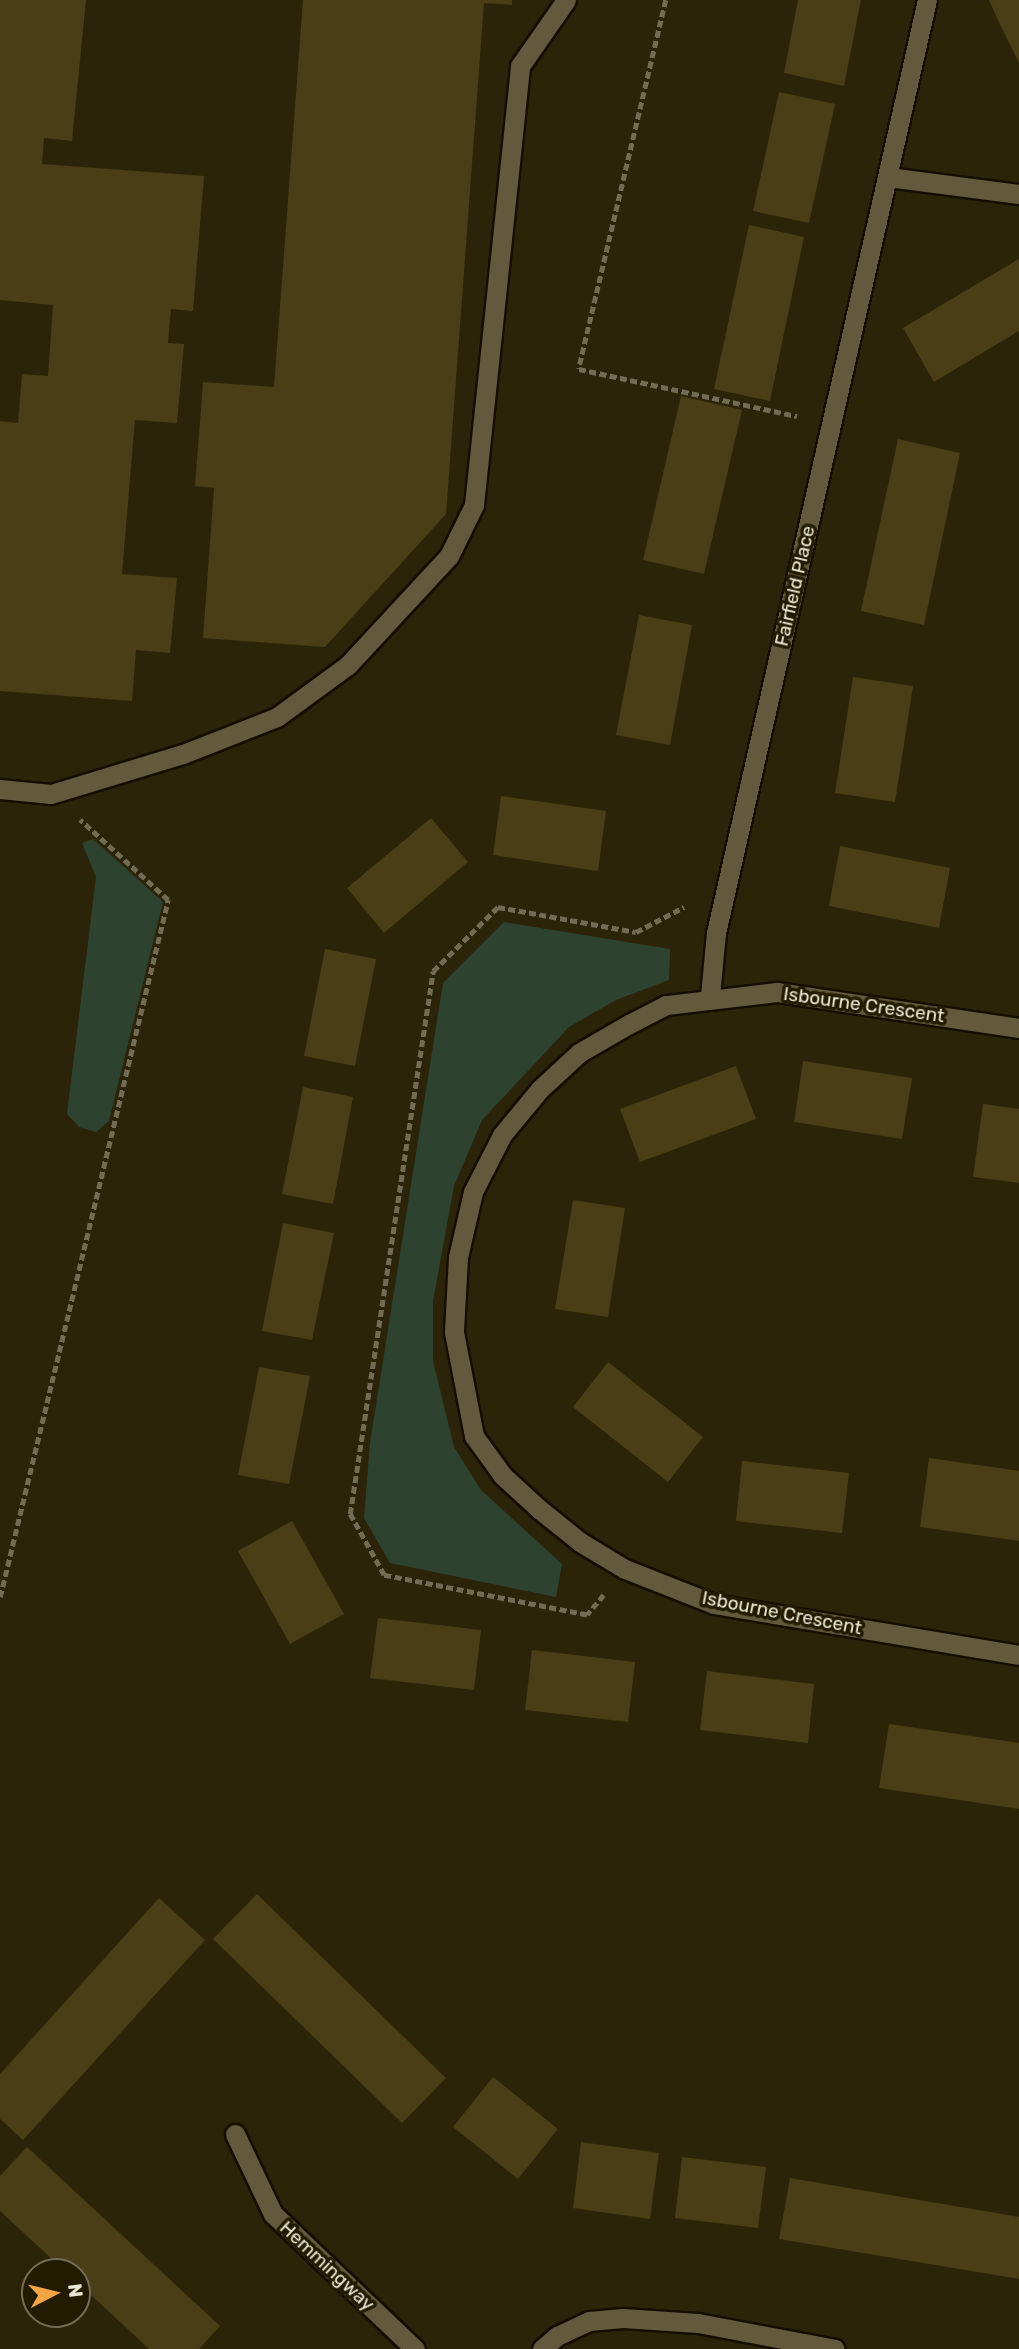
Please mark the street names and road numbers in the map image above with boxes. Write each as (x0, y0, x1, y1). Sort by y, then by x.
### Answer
street label: Fairfield Place (770, 524, 820, 648)
street label: Isbourne Crescent (782, 982, 946, 1028)
street label: Isbourne Crescent (700, 1586, 864, 1640)
street label: Hemmingway (275, 2216, 379, 2316)

